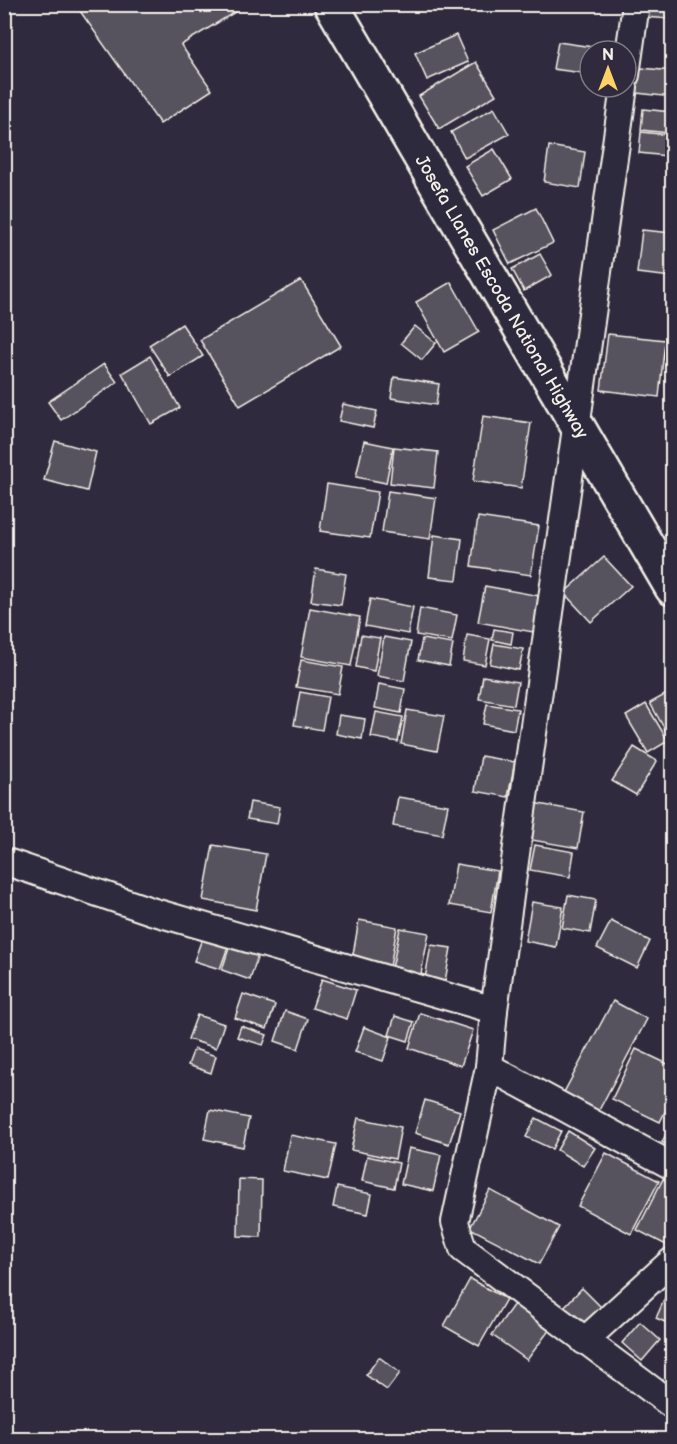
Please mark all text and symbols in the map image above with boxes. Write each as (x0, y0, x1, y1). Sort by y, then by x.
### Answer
north arrow (578, 39, 638, 99)
text: N (602, 46, 614, 65)
street label: Josefa Llanes Escoda National Highway (411, 151, 593, 443)

